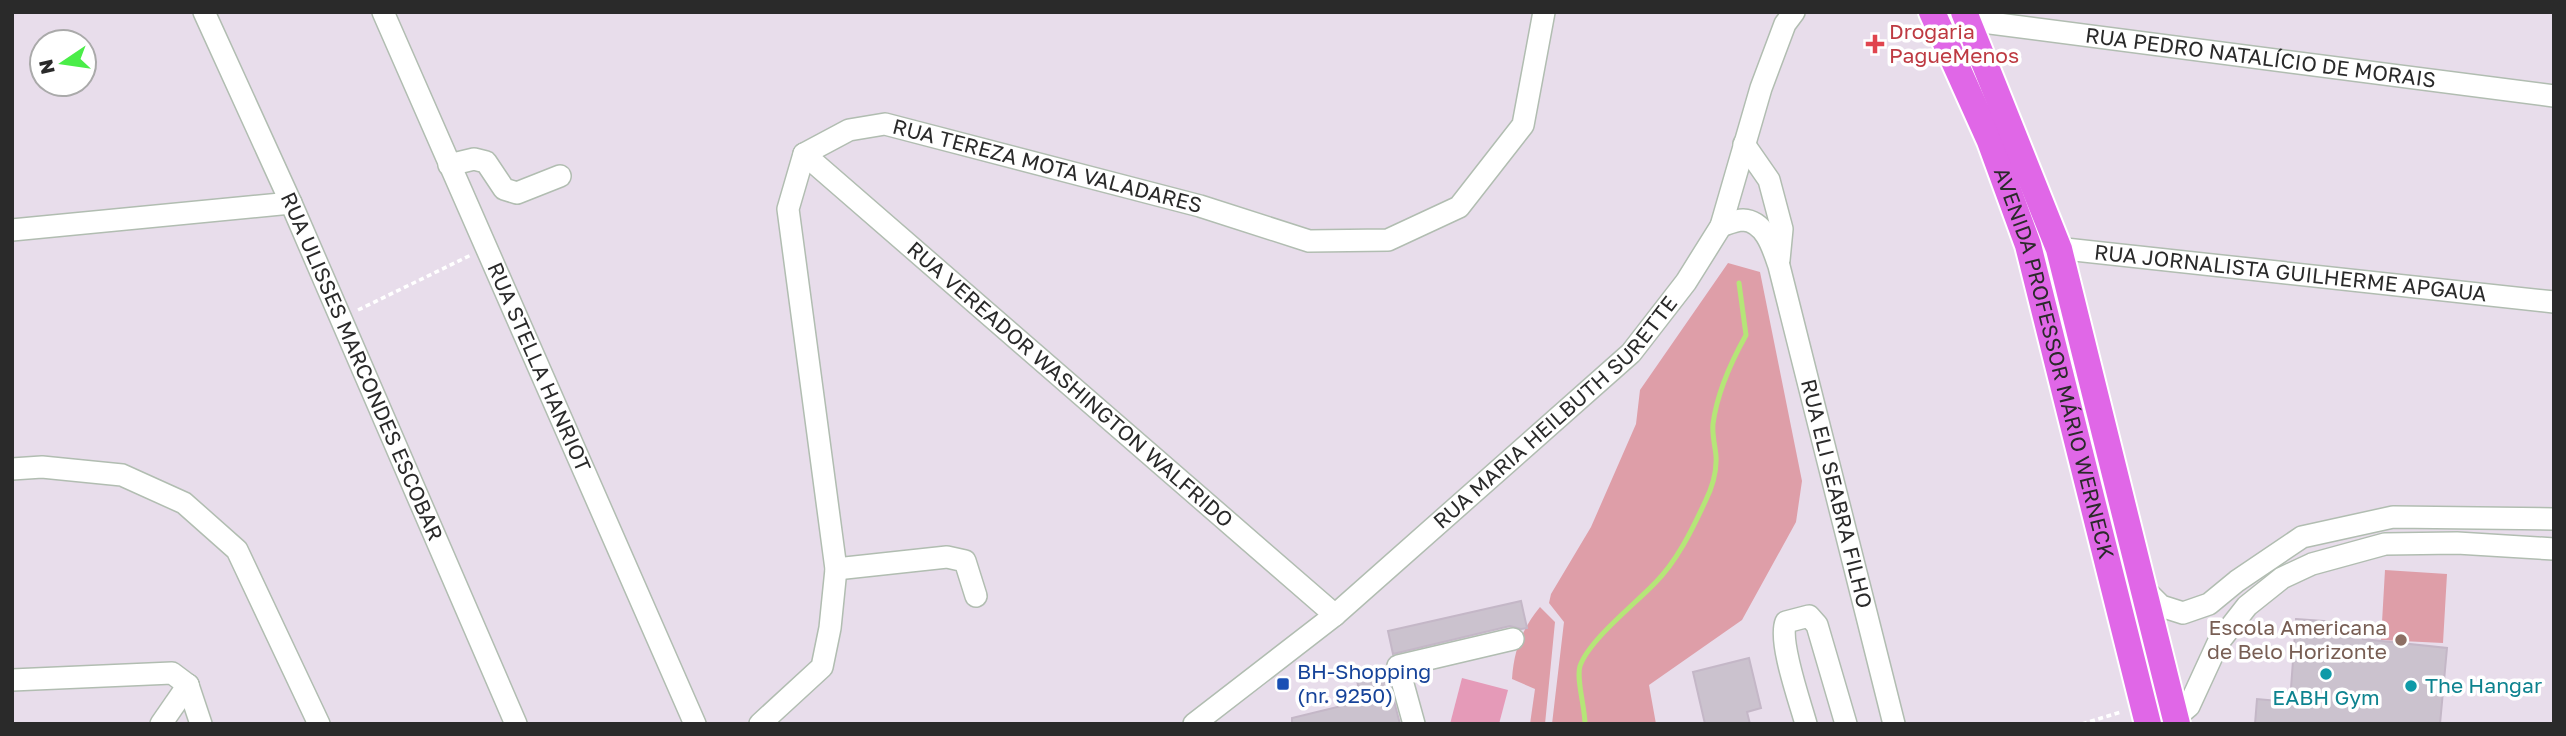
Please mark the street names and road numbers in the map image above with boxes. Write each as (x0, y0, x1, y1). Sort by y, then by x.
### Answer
street label: RUA PEDRO NATALÍCIO DE MORAIS (2084, 21, 2438, 93)
street label: RUA TEREZA MOTA VALADARES (890, 113, 1205, 218)
street label: AVENIDA PROFESSOR MÁRIO WERNECK (1989, 164, 2120, 561)
street label: RUA ULISSES MARCONDES ESCOBAR (276, 188, 449, 544)
street label: RUA VEREADOR WASHINGTON WALFRIDO (902, 236, 1239, 533)
street label: RUA JORNALISTA GUILHERME APGAUA (2093, 238, 2488, 307)
street label: RUA STELLA HANRIOT (482, 258, 597, 476)
street label: RUA MARIA HEILBUTH SURETTE (1428, 291, 1682, 534)
street label: RUA ELI SEABRA FILHO (1796, 376, 1878, 611)

